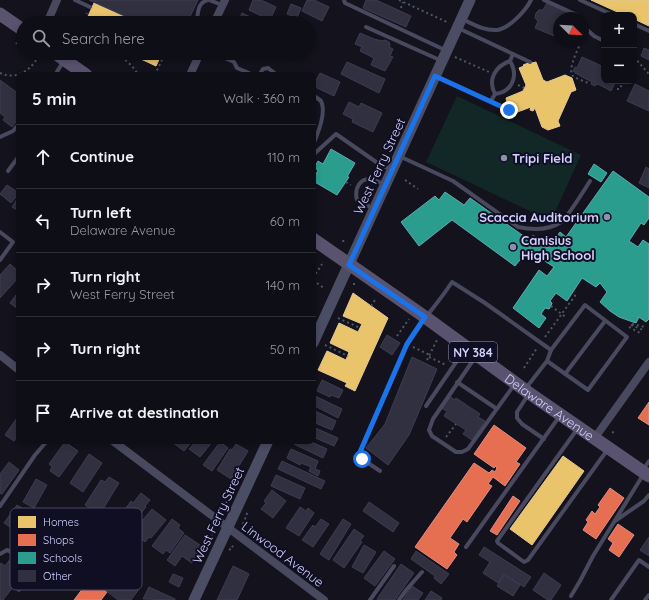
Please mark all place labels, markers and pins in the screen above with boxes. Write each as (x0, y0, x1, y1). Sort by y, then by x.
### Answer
place label: Tripi Field (512, 150, 573, 166)
marker: Tripi Field (499, 153, 509, 163)
place label: Scaccia Auditorium (479, 209, 599, 225)
marker: Scaccia Auditorium (602, 212, 612, 222)
place label: Canisius High School (521, 232, 595, 263)
marker: Canisius High School (508, 242, 518, 252)

